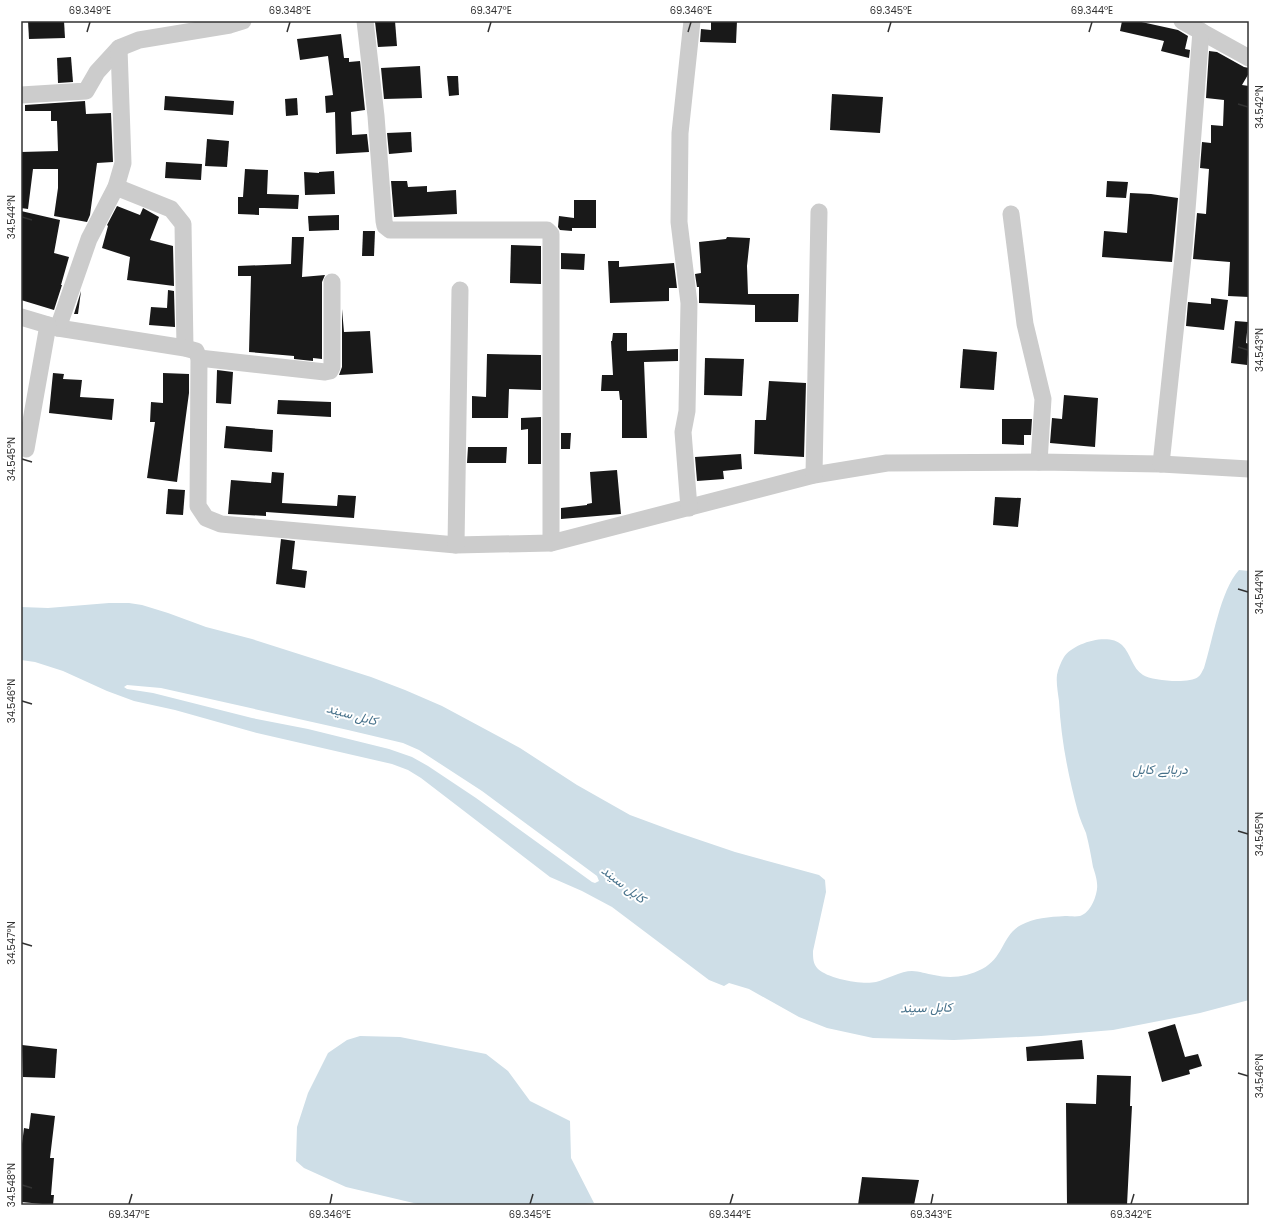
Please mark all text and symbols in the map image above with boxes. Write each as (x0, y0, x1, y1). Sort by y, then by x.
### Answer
text: 69.349°E (69, 3, 111, 18)
text: 69.348°E (269, 3, 311, 18)
text: 69.347°E (470, 3, 512, 18)
text: 69.346°E (670, 3, 712, 18)
text: 69.345°E (870, 3, 912, 18)
text: 69.344°E (1071, 3, 1113, 18)
text: 34.542°N (1252, 85, 1267, 129)
text: 34.544°N (4, 195, 19, 239)
text: 34.543°N (1252, 328, 1267, 372)
text: 34.545°N (4, 437, 19, 481)
text: 34.544°N (1252, 570, 1267, 614)
text: 34.546°N (4, 679, 19, 723)
water label: کابل سيند (324, 699, 382, 731)
water label: دریائے کابل (1132, 760, 1189, 779)
text: 34.545°N (1252, 812, 1267, 856)
water label: کابل سيند (597, 861, 652, 909)
text: 34.547°N (4, 921, 19, 965)
water label: کابل سيند (900, 998, 954, 1017)
text: 34.546°N (1252, 1054, 1267, 1098)
text: 34.548°N (4, 1163, 19, 1207)
text: 69.347°E (108, 1207, 150, 1222)
text: 69.346°E (309, 1207, 351, 1222)
text: 69.345°E (509, 1207, 551, 1222)
text: 69.344°E (709, 1207, 751, 1222)
text: 69.343°E (910, 1207, 952, 1222)
text: 69.342°E (1110, 1207, 1152, 1222)

